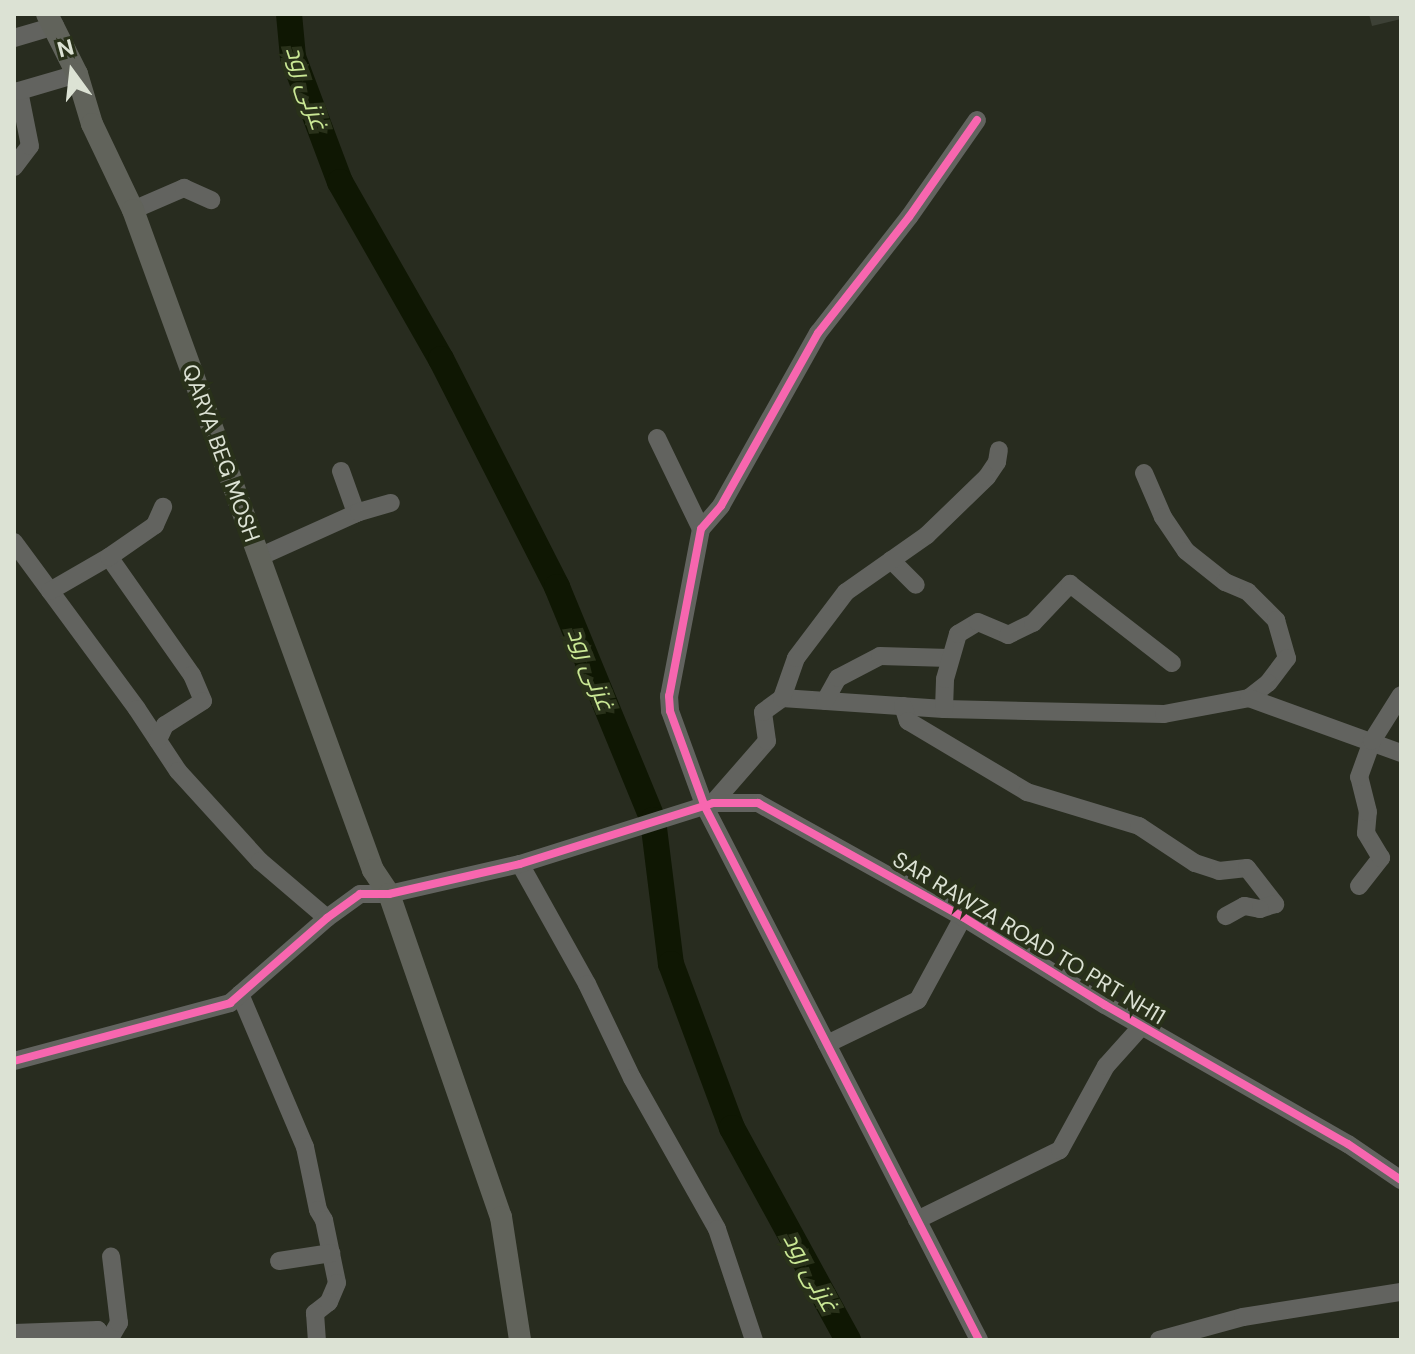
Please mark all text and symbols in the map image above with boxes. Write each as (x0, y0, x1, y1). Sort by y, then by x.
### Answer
north arrow (32, 32, 112, 112)
text: N (54, 32, 77, 64)
water label: غزنی رود (280, 42, 334, 134)
street label: QARYA BEG MOSH (177, 361, 265, 545)
water label: غزنی رود (561, 623, 621, 715)
street label: SAR RAWZA ROAD TO PRT NH11 (888, 846, 1170, 1030)
water label: غزنی رود (777, 1227, 845, 1317)

